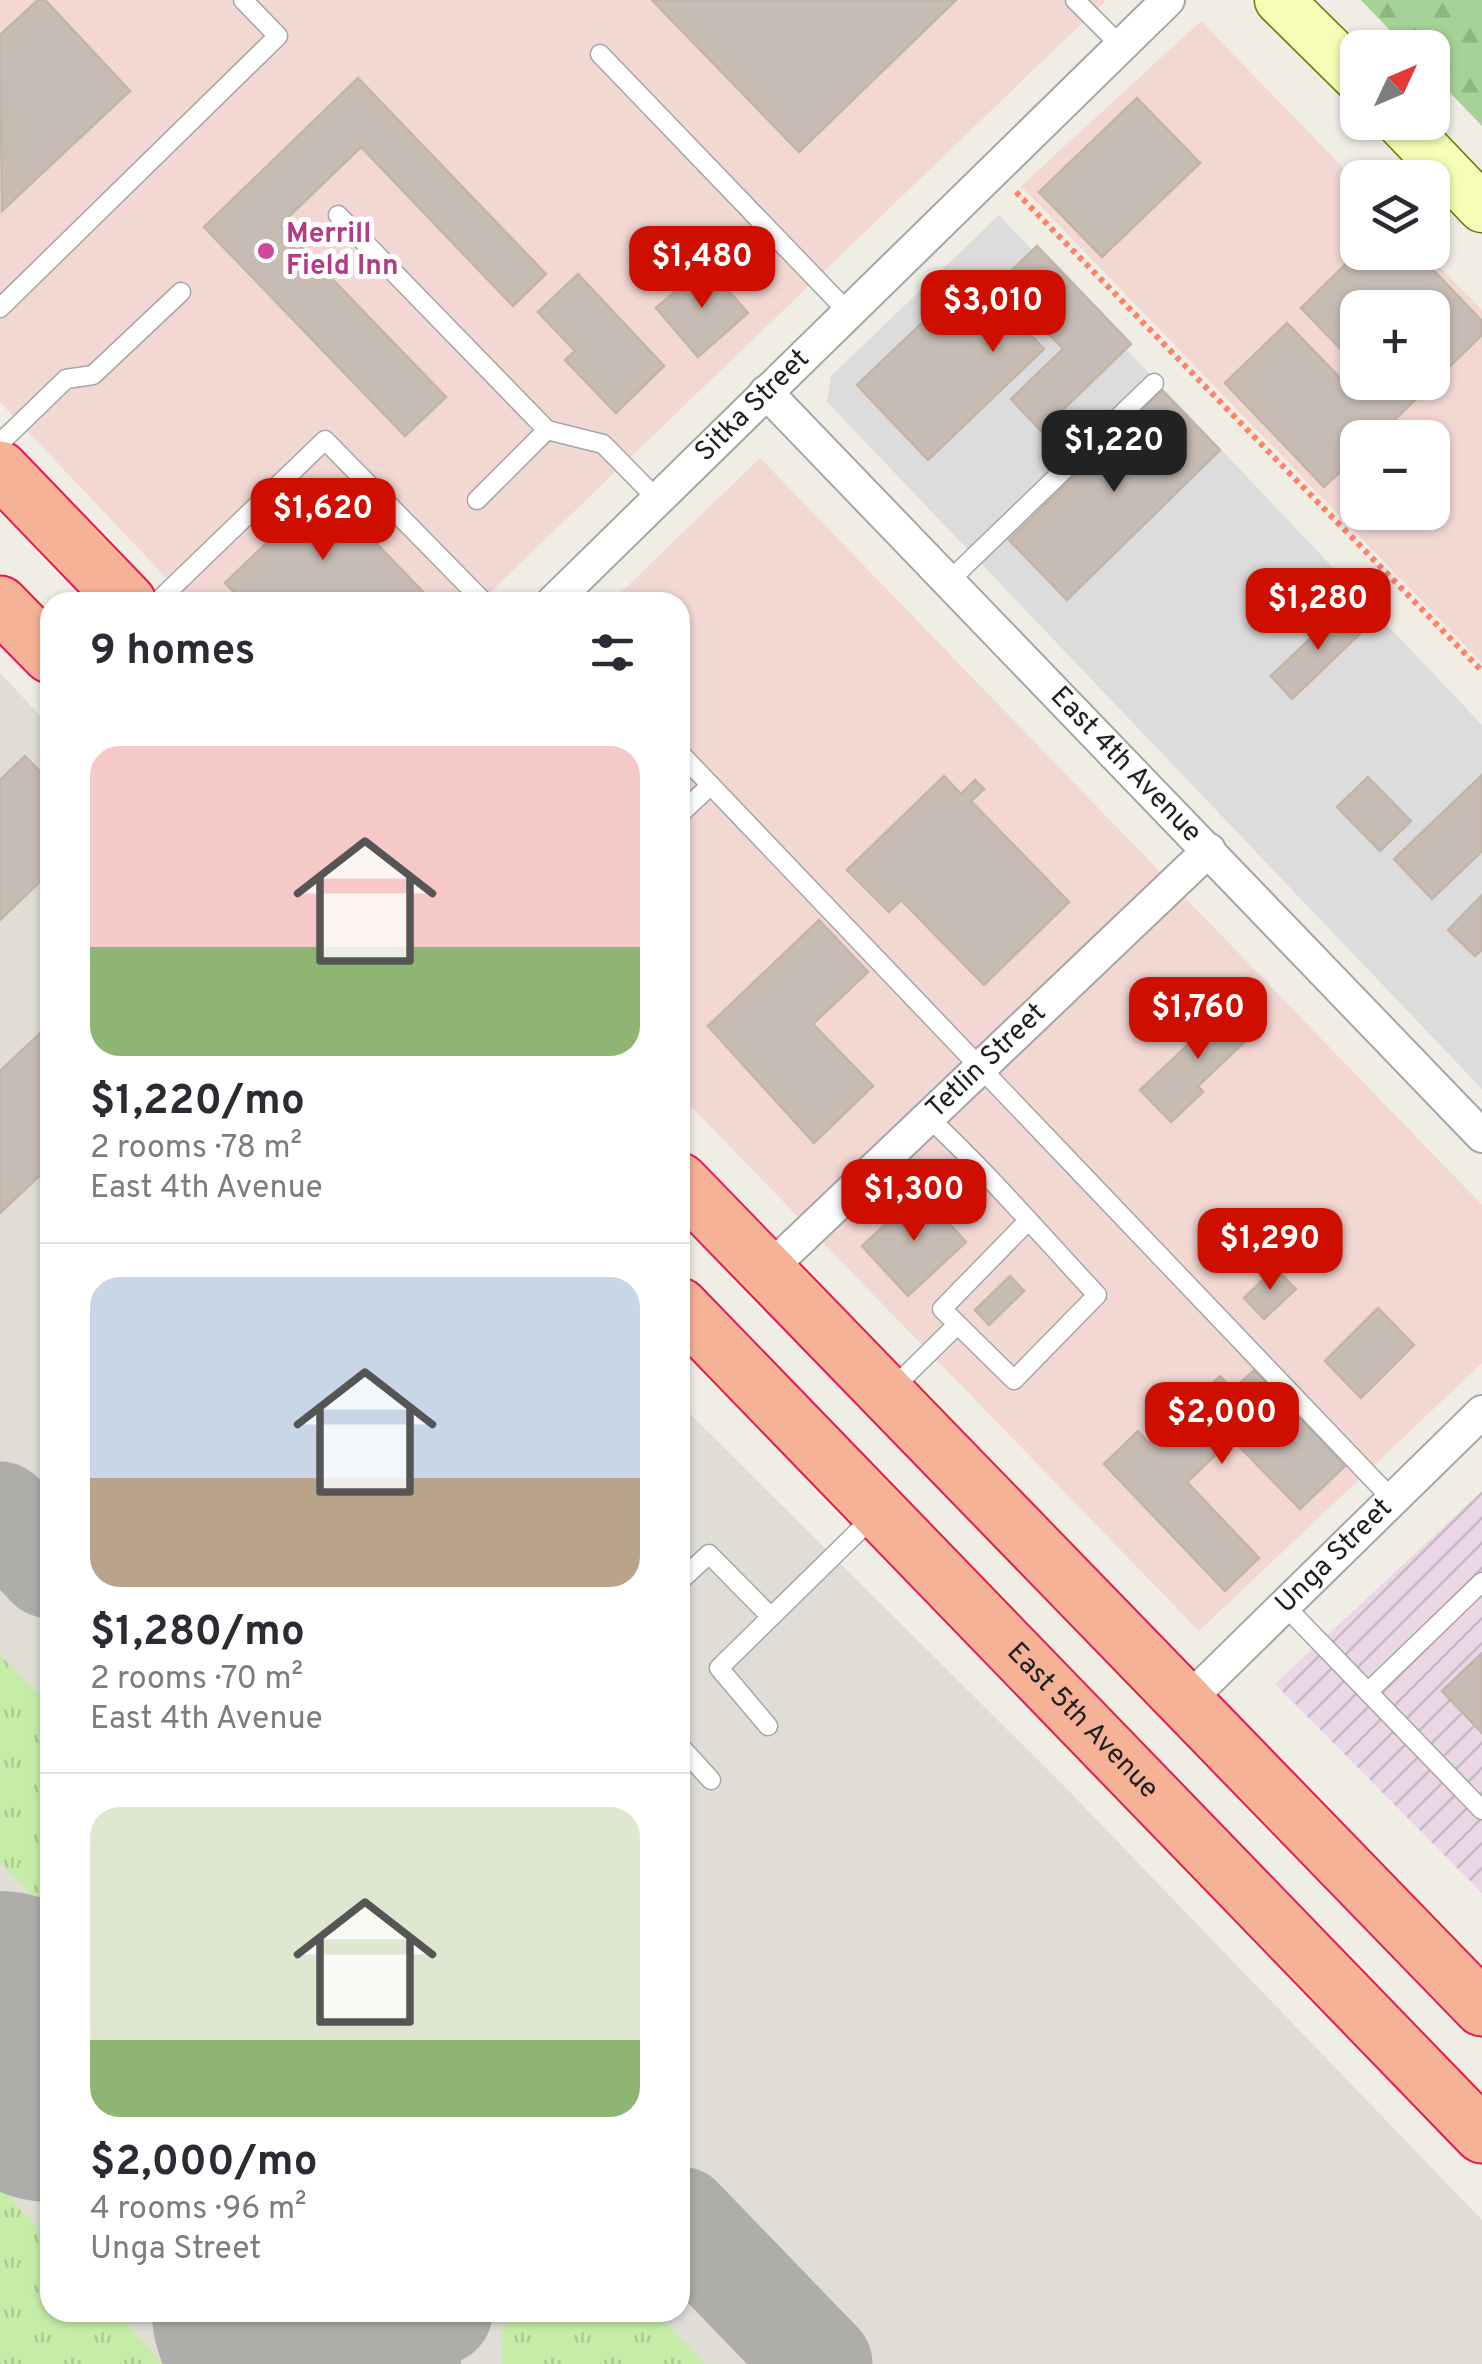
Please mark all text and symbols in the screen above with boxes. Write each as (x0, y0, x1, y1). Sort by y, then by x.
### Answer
north arrow (1340, 30, 1450, 140)
map controls (1340, 30, 1450, 530)
button: layers (1340, 160, 1450, 270)
place label: Merrill Field Inn (286, 217, 398, 285)
pin: $1,480 (621, 226, 783, 311)
text: $1,480 (651, 238, 753, 278)
marker: Merrill Field Inn (255, 240, 277, 262)
pin: $3,010 (912, 270, 1074, 355)
text: $3,010 (943, 282, 1043, 322)
button: + (1340, 290, 1450, 400)
street label: Sitka Street (688, 342, 818, 470)
pin: $1,220 (1033, 410, 1195, 495)
button: − (1340, 420, 1450, 530)
text: $1,220 (1064, 422, 1164, 462)
pin: $1,620 (242, 478, 404, 563)
text: $1,620 (273, 490, 373, 530)
pin: $1,280 (1237, 568, 1399, 653)
text: $1,280 (1268, 580, 1368, 620)
icon: filters (585, 625, 640, 680)
text: 9 homes (90, 626, 255, 679)
street label: East 4th Avenue (1042, 679, 1209, 851)
icon: home (275, 811, 455, 991)
pin: $1,760 (1117, 977, 1279, 1062)
text: $1,760 (1151, 989, 1245, 1029)
street label: Tetlin Street (919, 996, 1055, 1127)
text: $1,220/mo (90, 1076, 305, 1129)
text: 2 rooms · 78 m² (90, 1129, 302, 1169)
pin: $1,300 (833, 1159, 995, 1244)
text: East 4th Avenue (90, 1169, 323, 1209)
text: $1,300 (863, 1171, 965, 1211)
pin: $1,290 (1189, 1208, 1351, 1293)
text: $1,290 (1220, 1220, 1320, 1260)
icon: home (275, 1342, 455, 1522)
pin: $2,000 (1141, 1382, 1303, 1467)
text: $2,000 (1167, 1394, 1277, 1434)
street label: Unga Street (1268, 1491, 1401, 1622)
text: $1,280/mo (90, 1607, 305, 1660)
street label: East 5th Avenue (998, 1636, 1166, 1807)
text: 2 rooms · 70 m² (90, 1660, 303, 1700)
text: East 4th Avenue (90, 1700, 323, 1740)
icon: home (275, 1872, 455, 2052)
text: $2,000/mo (90, 2137, 317, 2190)
text: 4 rooms · 96 m² (90, 2190, 307, 2230)
text: Unga Street (90, 2230, 261, 2270)

